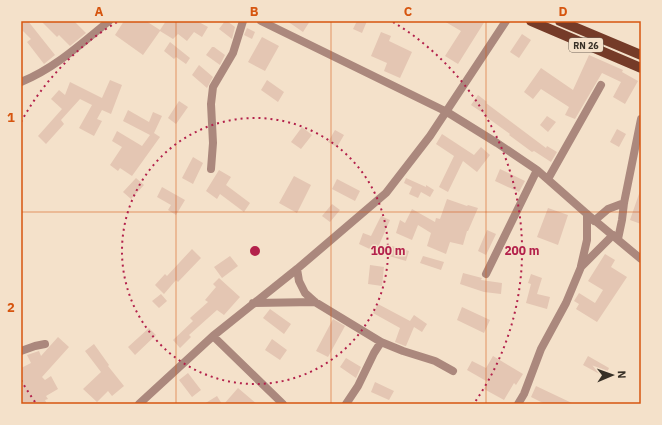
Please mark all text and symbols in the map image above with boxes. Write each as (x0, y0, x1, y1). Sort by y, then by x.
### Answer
text: A (95, 3, 104, 20)
text: B (250, 3, 259, 20)
text: C (404, 3, 413, 20)
text: D (558, 3, 568, 20)
road number: RN 26 (569, 38, 603, 52)
text: 1 (7, 109, 15, 126)
text: 100 m (370, 243, 406, 258)
text: 200 m (504, 243, 540, 258)
centre of rings (248, 244, 262, 258)
text: 2 (7, 299, 15, 316)
north arrow (592, 355, 632, 395)
text: N (615, 370, 629, 379)

